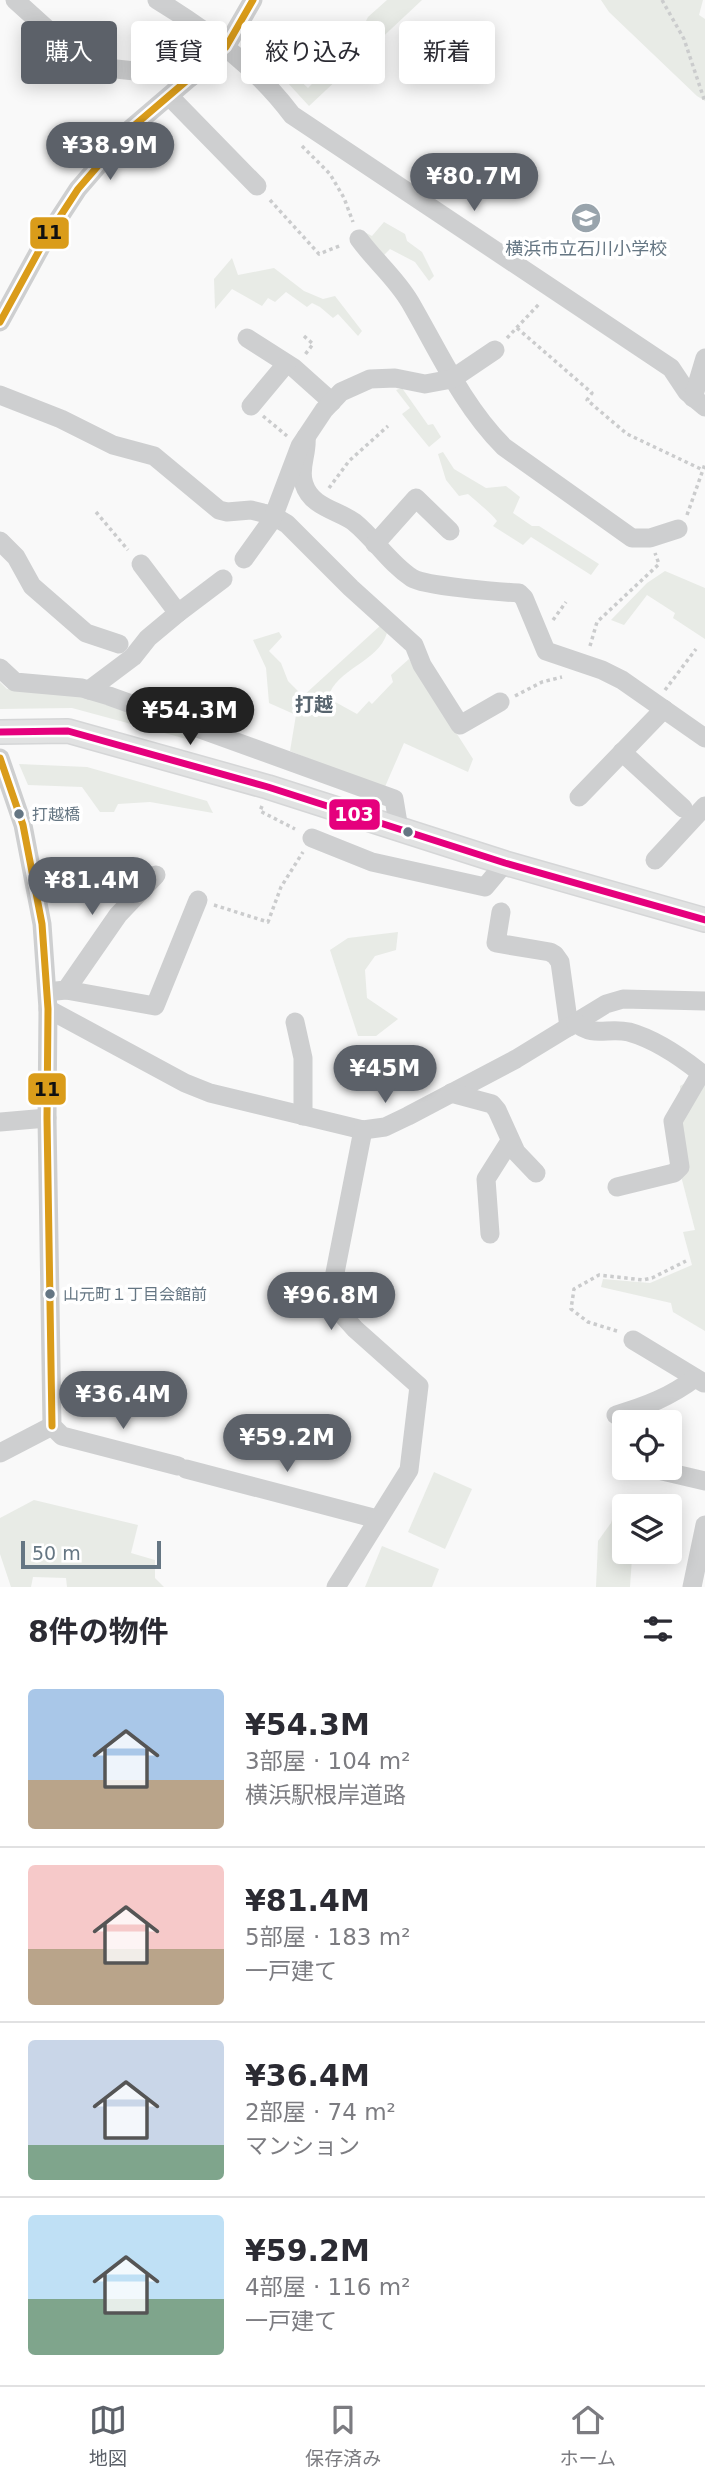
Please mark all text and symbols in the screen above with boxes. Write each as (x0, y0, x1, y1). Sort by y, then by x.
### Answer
chip: 購入 (21, 21, 117, 84)
chip: 賃貸 (131, 21, 227, 84)
chip: 絞り込み (241, 21, 385, 84)
chip: 新着 (399, 21, 495, 84)
pin: ¥38.9M (53, 122, 167, 182)
text: ¥38.9M (62, 132, 158, 158)
pin: ¥80.7M (417, 154, 531, 213)
text: ¥80.7M (426, 163, 522, 189)
school or university icon: 横浜市立石川小学校 (569, 201, 603, 235)
line badge: 11 (29, 216, 70, 250)
text: 11 (36, 221, 62, 243)
place label: 横浜市立石川小学校 (505, 238, 667, 259)
pin: ¥54.3M (133, 688, 247, 747)
district label: 打越 (295, 693, 333, 715)
text: ¥54.3M (142, 697, 238, 723)
line badge: 103 (328, 798, 381, 831)
text: 103 (334, 803, 374, 825)
place label: 打越橋 (32, 805, 80, 824)
marker: 打越橋 (12, 807, 26, 821)
unlabelled marker (401, 825, 415, 839)
pin: ¥81.4M (35, 858, 149, 917)
text: ¥81.4M (44, 867, 140, 893)
pin: ¥45M (344, 1046, 426, 1105)
text: ¥45M (350, 1055, 420, 1081)
line badge: 11 (27, 1072, 67, 1106)
text: 11 (34, 1078, 60, 1100)
pin: ¥96.8M (274, 1272, 388, 1332)
text: ¥96.8M (283, 1282, 379, 1308)
place label: 山元町１丁目会館前 (63, 1285, 207, 1304)
marker: 山元町１丁目会館前 (43, 1287, 57, 1301)
pin: ¥36.4M (66, 1372, 180, 1431)
text: ¥36.4M (75, 1381, 171, 1407)
map controls (612, 1410, 682, 1564)
button: locate (612, 1410, 682, 1480)
pin: ¥59.2M (230, 1414, 344, 1474)
text: ¥59.2M (239, 1424, 335, 1450)
button: layers (612, 1494, 682, 1564)
scale bar (21, 1538, 161, 1570)
text: 50 m (32, 1542, 81, 1564)
icon: filters (639, 1610, 677, 1648)
text: 8件の物件 (28, 1614, 169, 1649)
text: ¥54.3M (245, 1707, 370, 1742)
icon: home (84, 1717, 168, 1801)
text: 3部屋 · 104 m² (245, 1748, 410, 1774)
text: 横浜駅根岸道路 (245, 1782, 406, 1808)
text: ¥81.4M (245, 1883, 370, 1918)
icon: home (84, 1893, 168, 1977)
text: 5部屋 · 183 m² (245, 1924, 410, 1950)
text: 一戸建て (245, 1958, 337, 1984)
text: ¥36.4M (245, 2058, 370, 2093)
icon: home (84, 2068, 168, 2152)
text: 2部屋 · 74 m² (245, 2099, 396, 2125)
text: マンション (245, 2133, 360, 2159)
text: ¥59.2M (245, 2233, 370, 2268)
icon: home (84, 2243, 168, 2327)
text: 4部屋 · 116 m² (245, 2274, 410, 2300)
text: 一戸建て (245, 2308, 337, 2334)
tab: 地図 (89, 2401, 127, 2470)
tab: 保存済み (305, 2401, 381, 2470)
tab: ホーム (559, 2401, 616, 2470)

